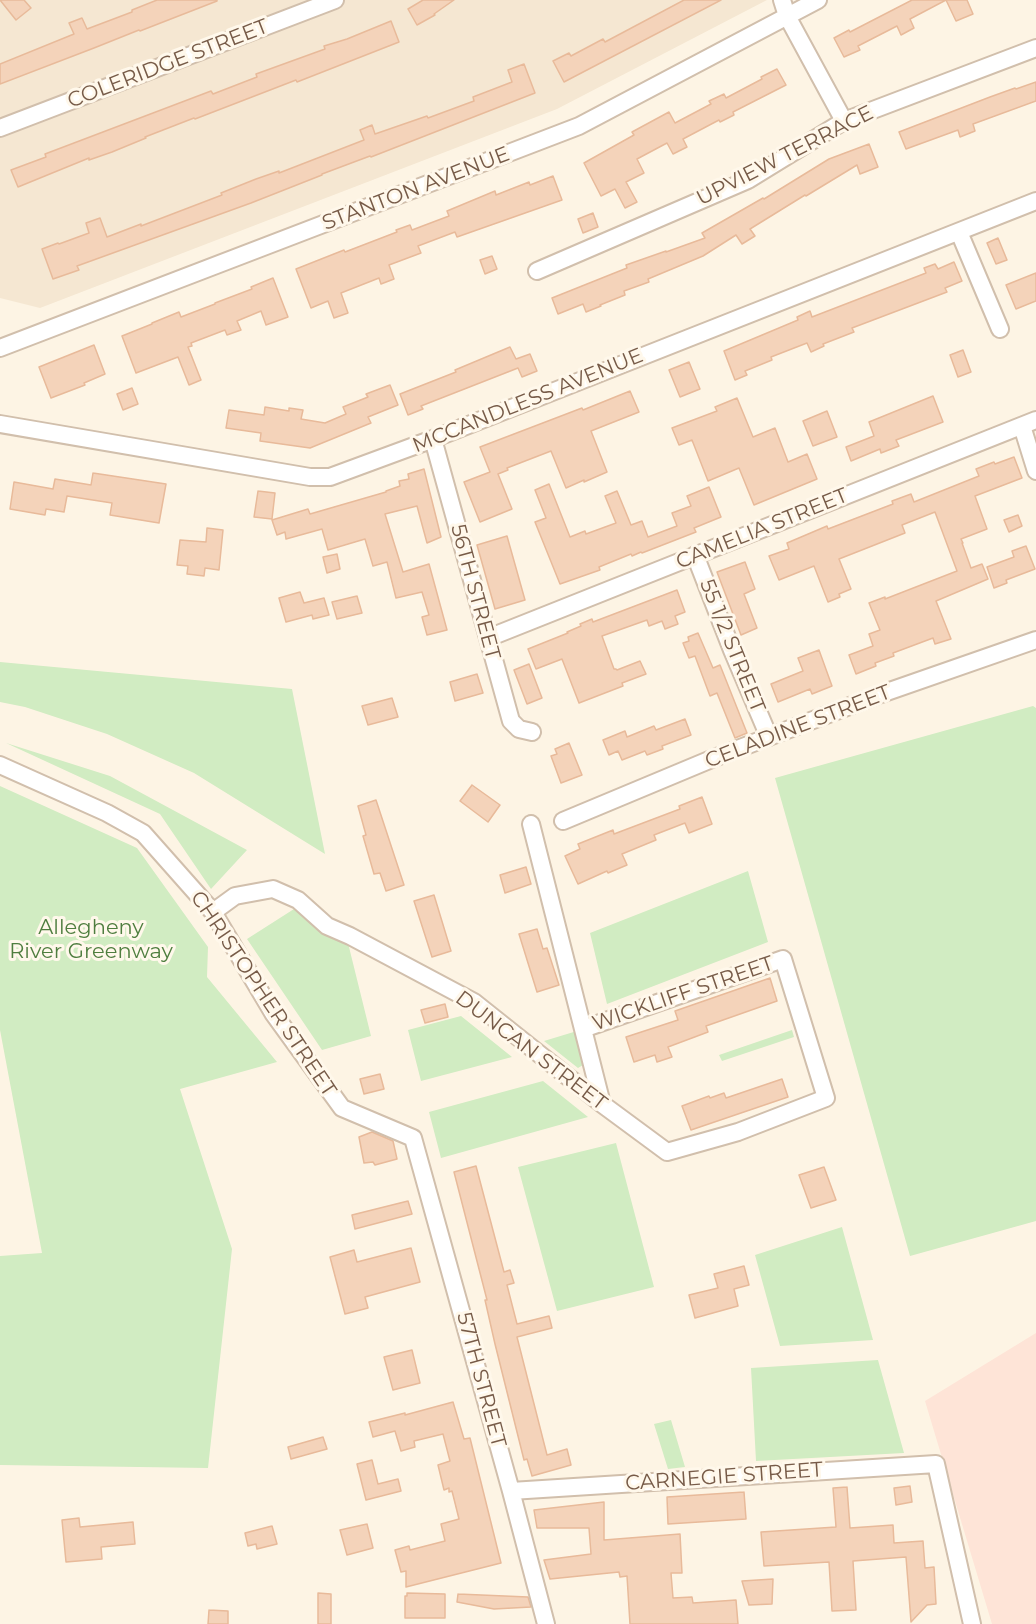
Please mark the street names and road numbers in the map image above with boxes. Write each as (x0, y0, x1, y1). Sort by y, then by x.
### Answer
street label: COLERIDGE STREET (64, 14, 272, 114)
street label: UPVIEW TERRACE (692, 101, 878, 211)
street label: STANTON AVENUE (319, 142, 513, 236)
street label: MCCANDLESS AVENUE (409, 343, 647, 459)
street label: CAMELIA STREET (672, 483, 852, 575)
street label: 56TH STREET (445, 522, 505, 662)
street label: 55 1/2 STREET (694, 576, 770, 716)
street label: CELADINE STREET (702, 680, 894, 774)
street label: CHRISTOPHER STREET (185, 886, 341, 1102)
street label: WICKLIFF STREET (589, 951, 777, 1037)
street label: DUNCAN STREET (450, 986, 612, 1116)
street label: 57TH STREET (451, 1310, 511, 1450)
street label: CARNEGIE STREET (624, 1458, 824, 1496)

